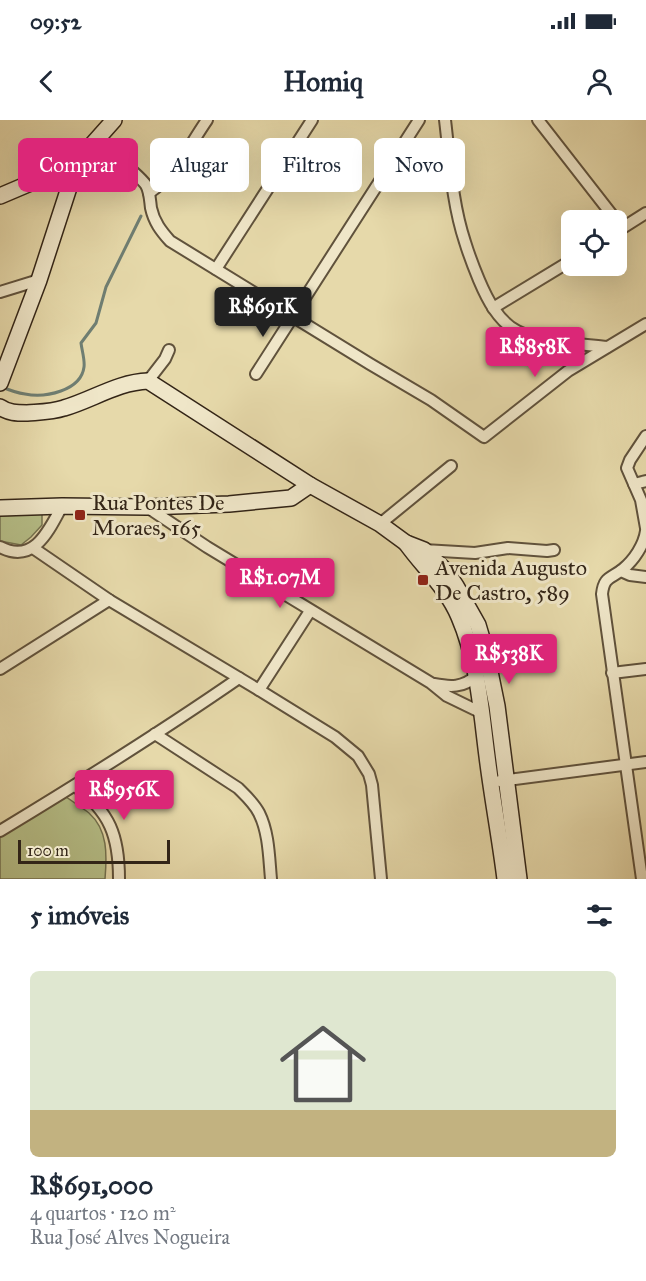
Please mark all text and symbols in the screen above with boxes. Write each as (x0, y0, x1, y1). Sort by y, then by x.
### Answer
text: 09:52 (30, 8, 81, 35)
icon: back (30, 65, 63, 98)
text: Homiq (283, 65, 363, 98)
icon: person (583, 65, 616, 98)
chip: Comprar (18, 138, 138, 192)
chip: Alugar (150, 138, 249, 192)
chip: Filtros (261, 138, 362, 192)
chip: Novo (374, 138, 465, 192)
map controls (561, 210, 627, 276)
button: locate (561, 210, 627, 276)
pin: R$691K (214, 287, 312, 338)
text: R$691K (228, 294, 298, 318)
pin: R$858K (486, 327, 584, 378)
text: R$858K (500, 334, 570, 358)
place label: Rua Pontes De Moraes, 165 (92, 489, 224, 541)
marker: Rua Pontes De Moraes, 165 (73, 508, 87, 522)
place label: Avenida Augusto De Castro, 589 (434, 554, 587, 606)
pin: R$1.07M (225, 558, 335, 609)
text: R$1.07M (239, 565, 321, 589)
marker: Avenida Augusto De Castro, 589 (416, 573, 430, 587)
pin: R$538K (460, 634, 558, 685)
text: R$538K (475, 641, 543, 665)
pin: R$956K (75, 770, 173, 821)
text: R$956K (89, 777, 159, 801)
scale bar (18, 837, 170, 864)
text: 100 m (27, 841, 69, 860)
text: 5 imóveis (30, 899, 129, 931)
icon: filters (583, 899, 616, 932)
icon: home (269, 1010, 377, 1118)
text: R$691,000 (30, 1169, 153, 1201)
text: 4 quartos · 120 m² (30, 1201, 176, 1225)
text: Rua José Alves Nogueira (30, 1225, 230, 1249)

